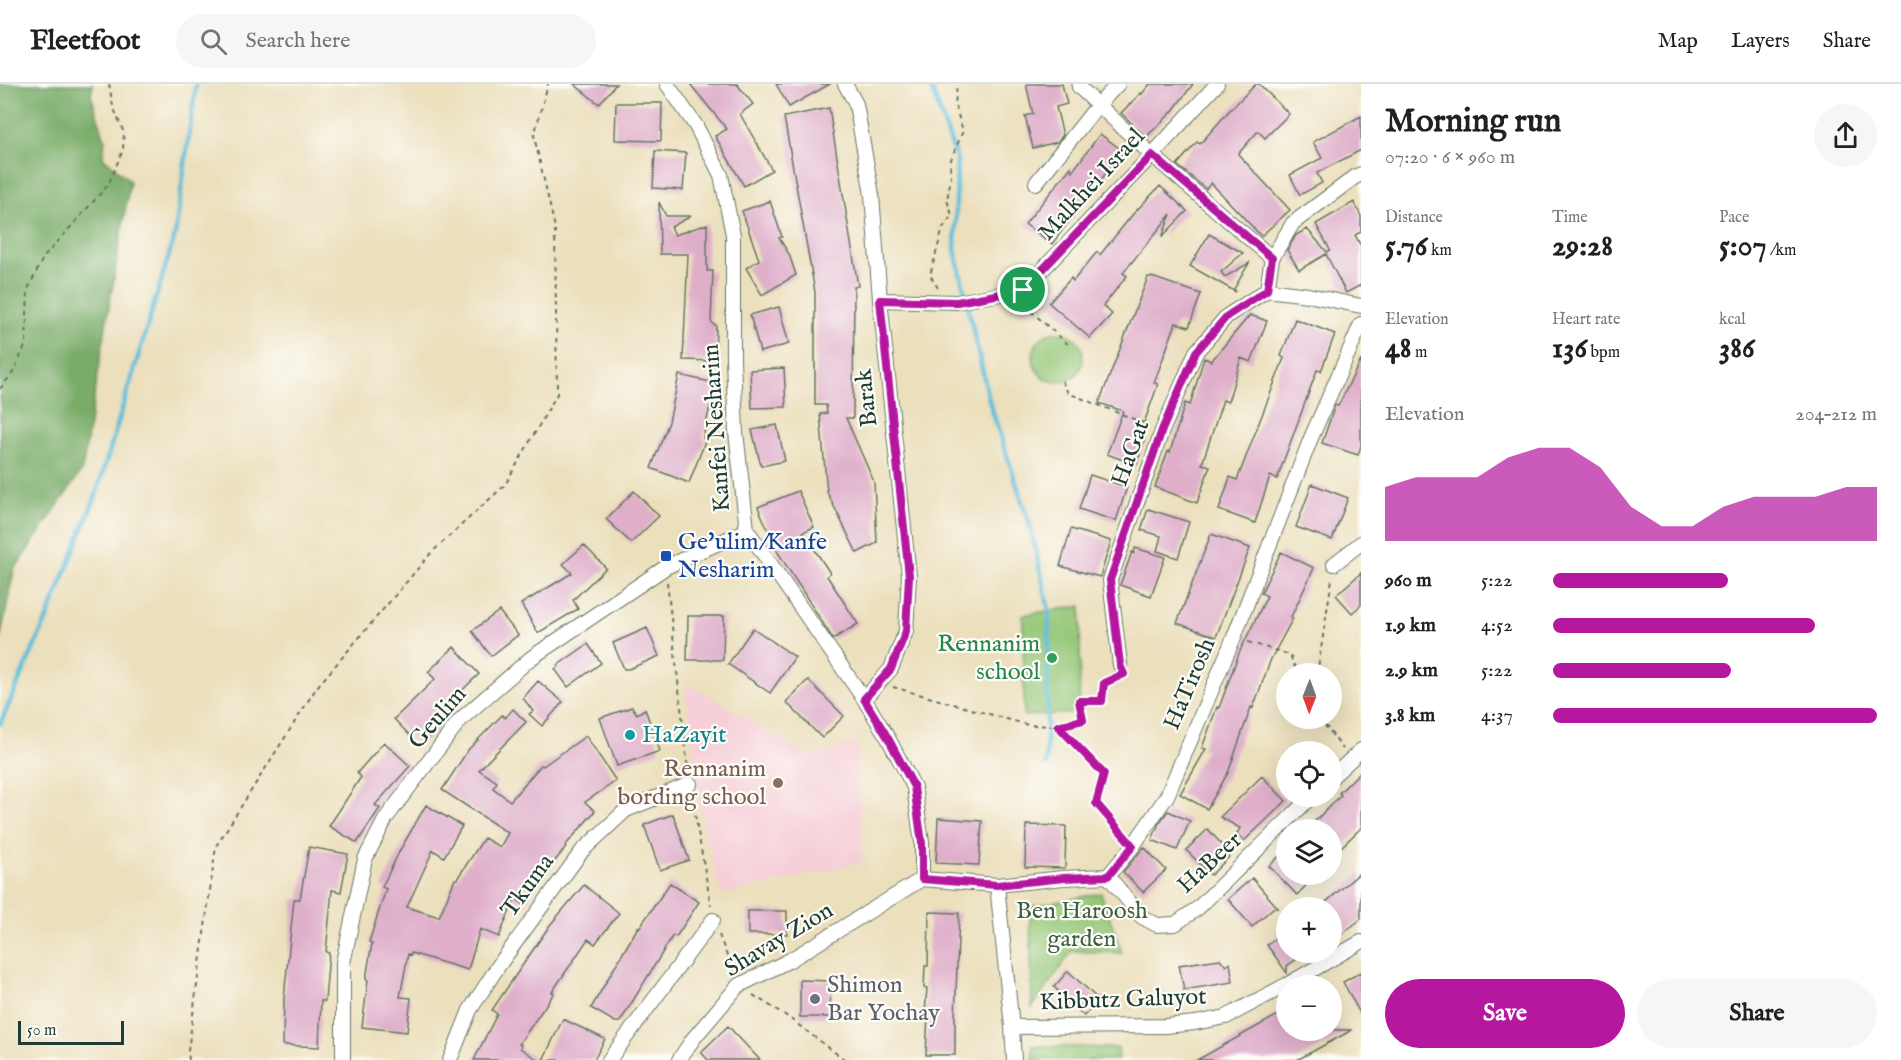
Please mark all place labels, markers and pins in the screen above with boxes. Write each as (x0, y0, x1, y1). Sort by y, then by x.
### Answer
pin (997, 264, 1048, 315)
place label: Ge'ulim/Kanfe Nesharim (678, 527, 827, 586)
marker: Ge'ulim/Kanfe Nesharim (659, 549, 673, 563)
place label: Rennanim school (937, 629, 1040, 688)
marker: Rennanim school (1045, 651, 1059, 665)
place label: HaZayit (642, 720, 726, 751)
marker: HaZayit (623, 728, 637, 742)
place label: Rennanim bording school (617, 754, 766, 813)
marker: Rennanim bording school (771, 776, 785, 790)
place label: Shimon Bar Yochay (827, 970, 940, 1029)
marker: Shimon Bar Yochay (808, 992, 822, 1006)

